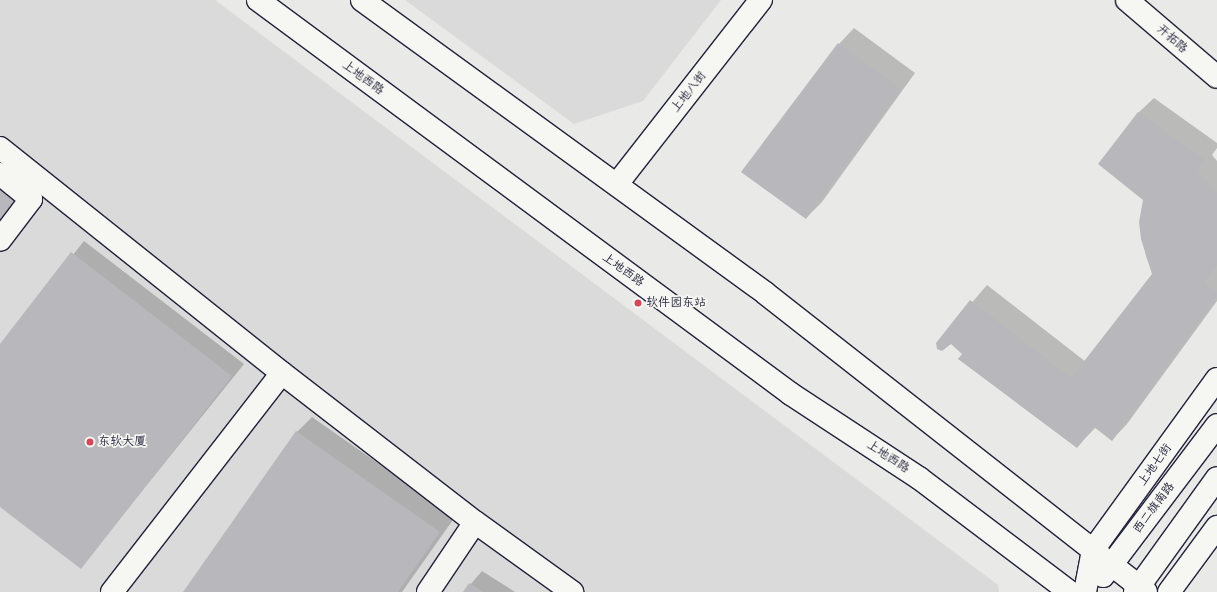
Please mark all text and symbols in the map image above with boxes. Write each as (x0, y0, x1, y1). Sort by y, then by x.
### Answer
street label: 开拓路 (1154, 22, 1190, 56)
street label: 上地西路 (339, 58, 387, 98)
street label: 上地八街 (669, 69, 709, 115)
street label: 上地西路 (599, 250, 647, 290)
place label: 软件园东站 (646, 296, 706, 310)
marker: 软件园东站 (633, 298, 643, 308)
place label: 东软大厦 (98, 435, 146, 449)
marker: 东软大厦 (85, 437, 95, 447)
street label: 上地西路 (864, 438, 912, 476)
street label: 上地七街 (1135, 441, 1175, 489)
street label: 西二旗南路 (1130, 480, 1178, 536)

